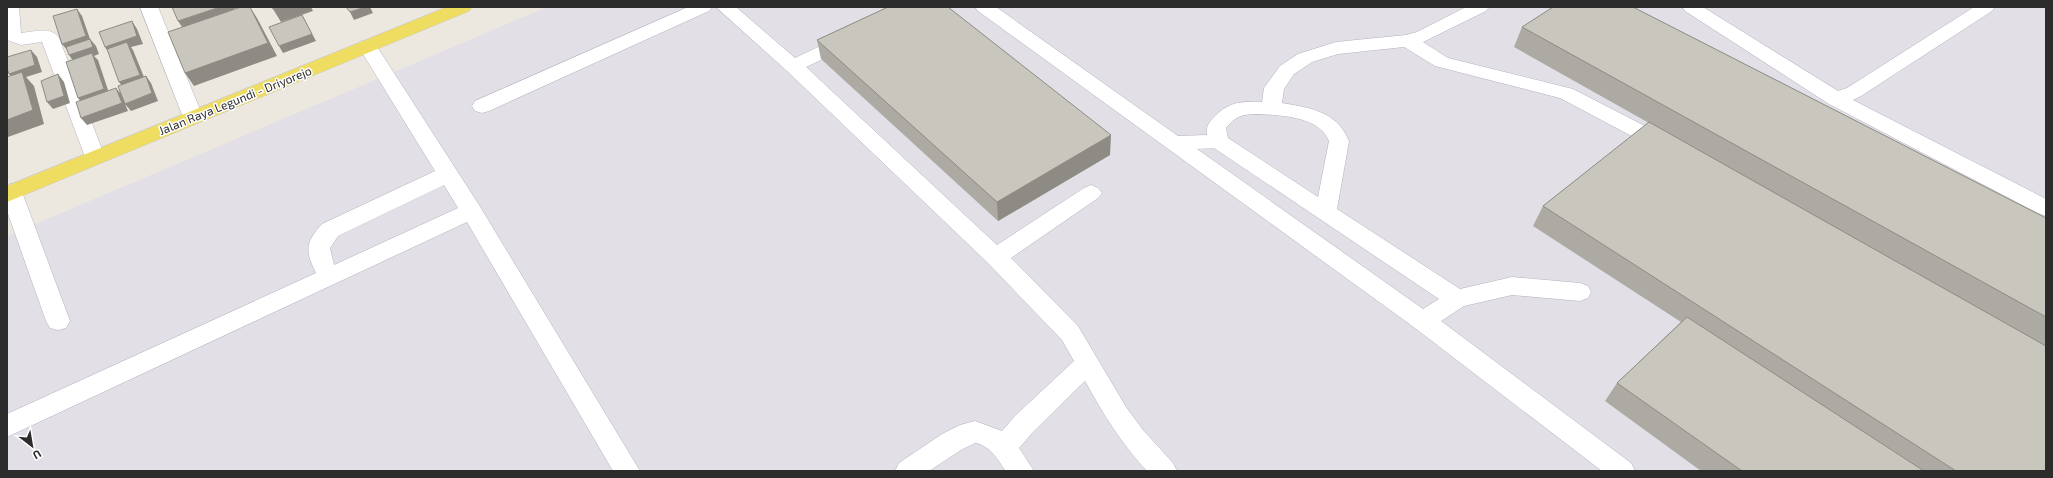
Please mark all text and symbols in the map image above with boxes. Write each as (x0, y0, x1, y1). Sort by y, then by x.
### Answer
street label: Jalan Raya Legundi - Driyorejo (157, 63, 314, 138)
north arrow (12, 426, 52, 466)
text: U (31, 447, 44, 463)

